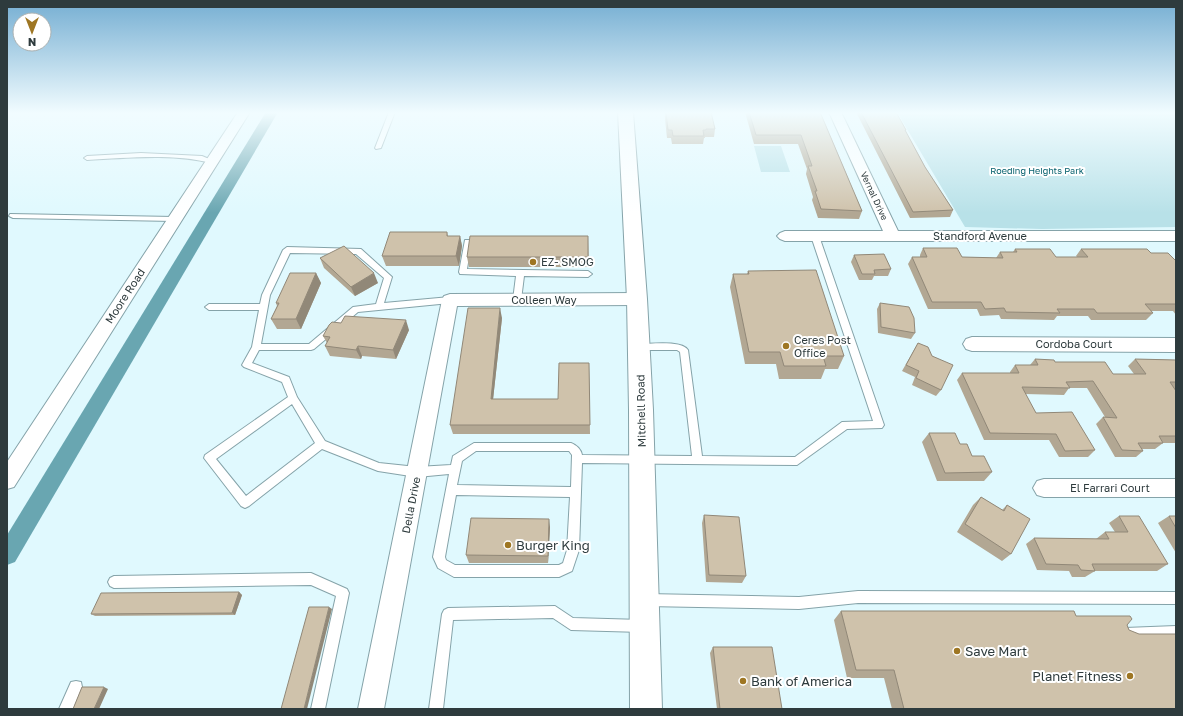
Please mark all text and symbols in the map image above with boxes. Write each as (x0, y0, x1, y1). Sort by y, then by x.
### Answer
north arrow (12, 12, 52, 52)
text: N (28, 36, 36, 49)
park label: Roeding Heights Park (990, 165, 1084, 176)
street label: Vernal Drive (858, 170, 890, 222)
street label: Standford Avenue (933, 229, 1027, 242)
place label: EZ- SMOG (541, 255, 594, 268)
marker: EZ- SMOG (528, 257, 538, 267)
street label: Moore Road (102, 266, 147, 326)
street label: Colleen Way (511, 293, 577, 306)
place label: Ceres Post Office (794, 333, 851, 359)
street label: Cordoba Court (1036, 337, 1113, 350)
marker: Ceres Post Office (781, 341, 791, 351)
street label: Mitchell Road (633, 375, 648, 447)
street label: Della Drive (399, 476, 422, 534)
street label: El Farrari Court (1070, 481, 1150, 494)
place label: Burger King (516, 537, 590, 553)
marker: Burger King (503, 540, 513, 550)
place label: Save Mart (965, 643, 1027, 659)
marker: Save Mart (952, 646, 962, 656)
place label: Planet Fitness (1032, 668, 1122, 684)
marker: Planet Fitness (1125, 671, 1135, 681)
place label: Bank of America (751, 673, 852, 689)
marker: Bank of America (738, 676, 748, 686)

